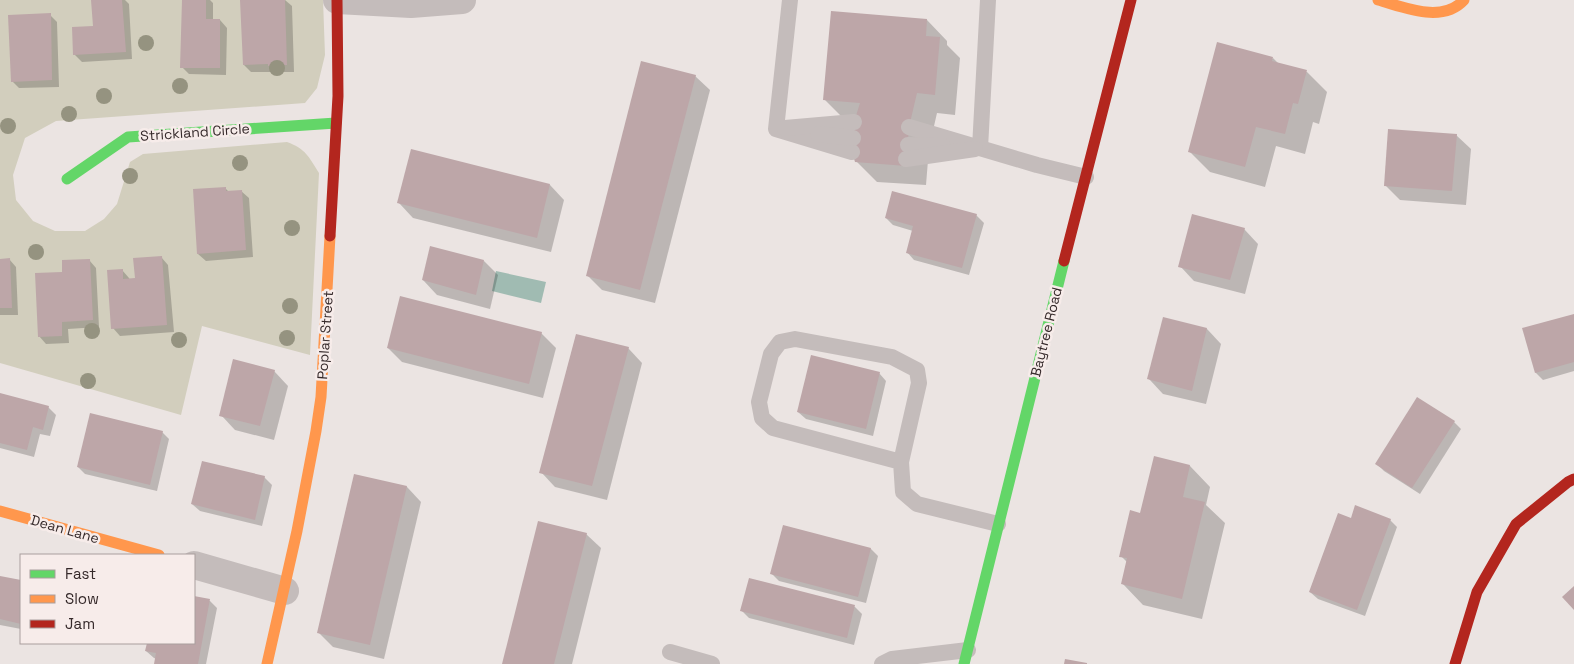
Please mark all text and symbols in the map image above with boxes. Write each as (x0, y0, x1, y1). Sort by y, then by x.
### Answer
street label: Strickland Circle (140, 119, 250, 145)
street label: Baytree Road (1026, 285, 1066, 379)
street label: Poplar Street (313, 290, 337, 380)
street label: Dean Lane (29, 511, 101, 547)
legend (20, 554, 195, 644)
text: Fast (65, 564, 96, 583)
text: Slow (65, 589, 99, 608)
text: Jam (65, 614, 95, 633)

